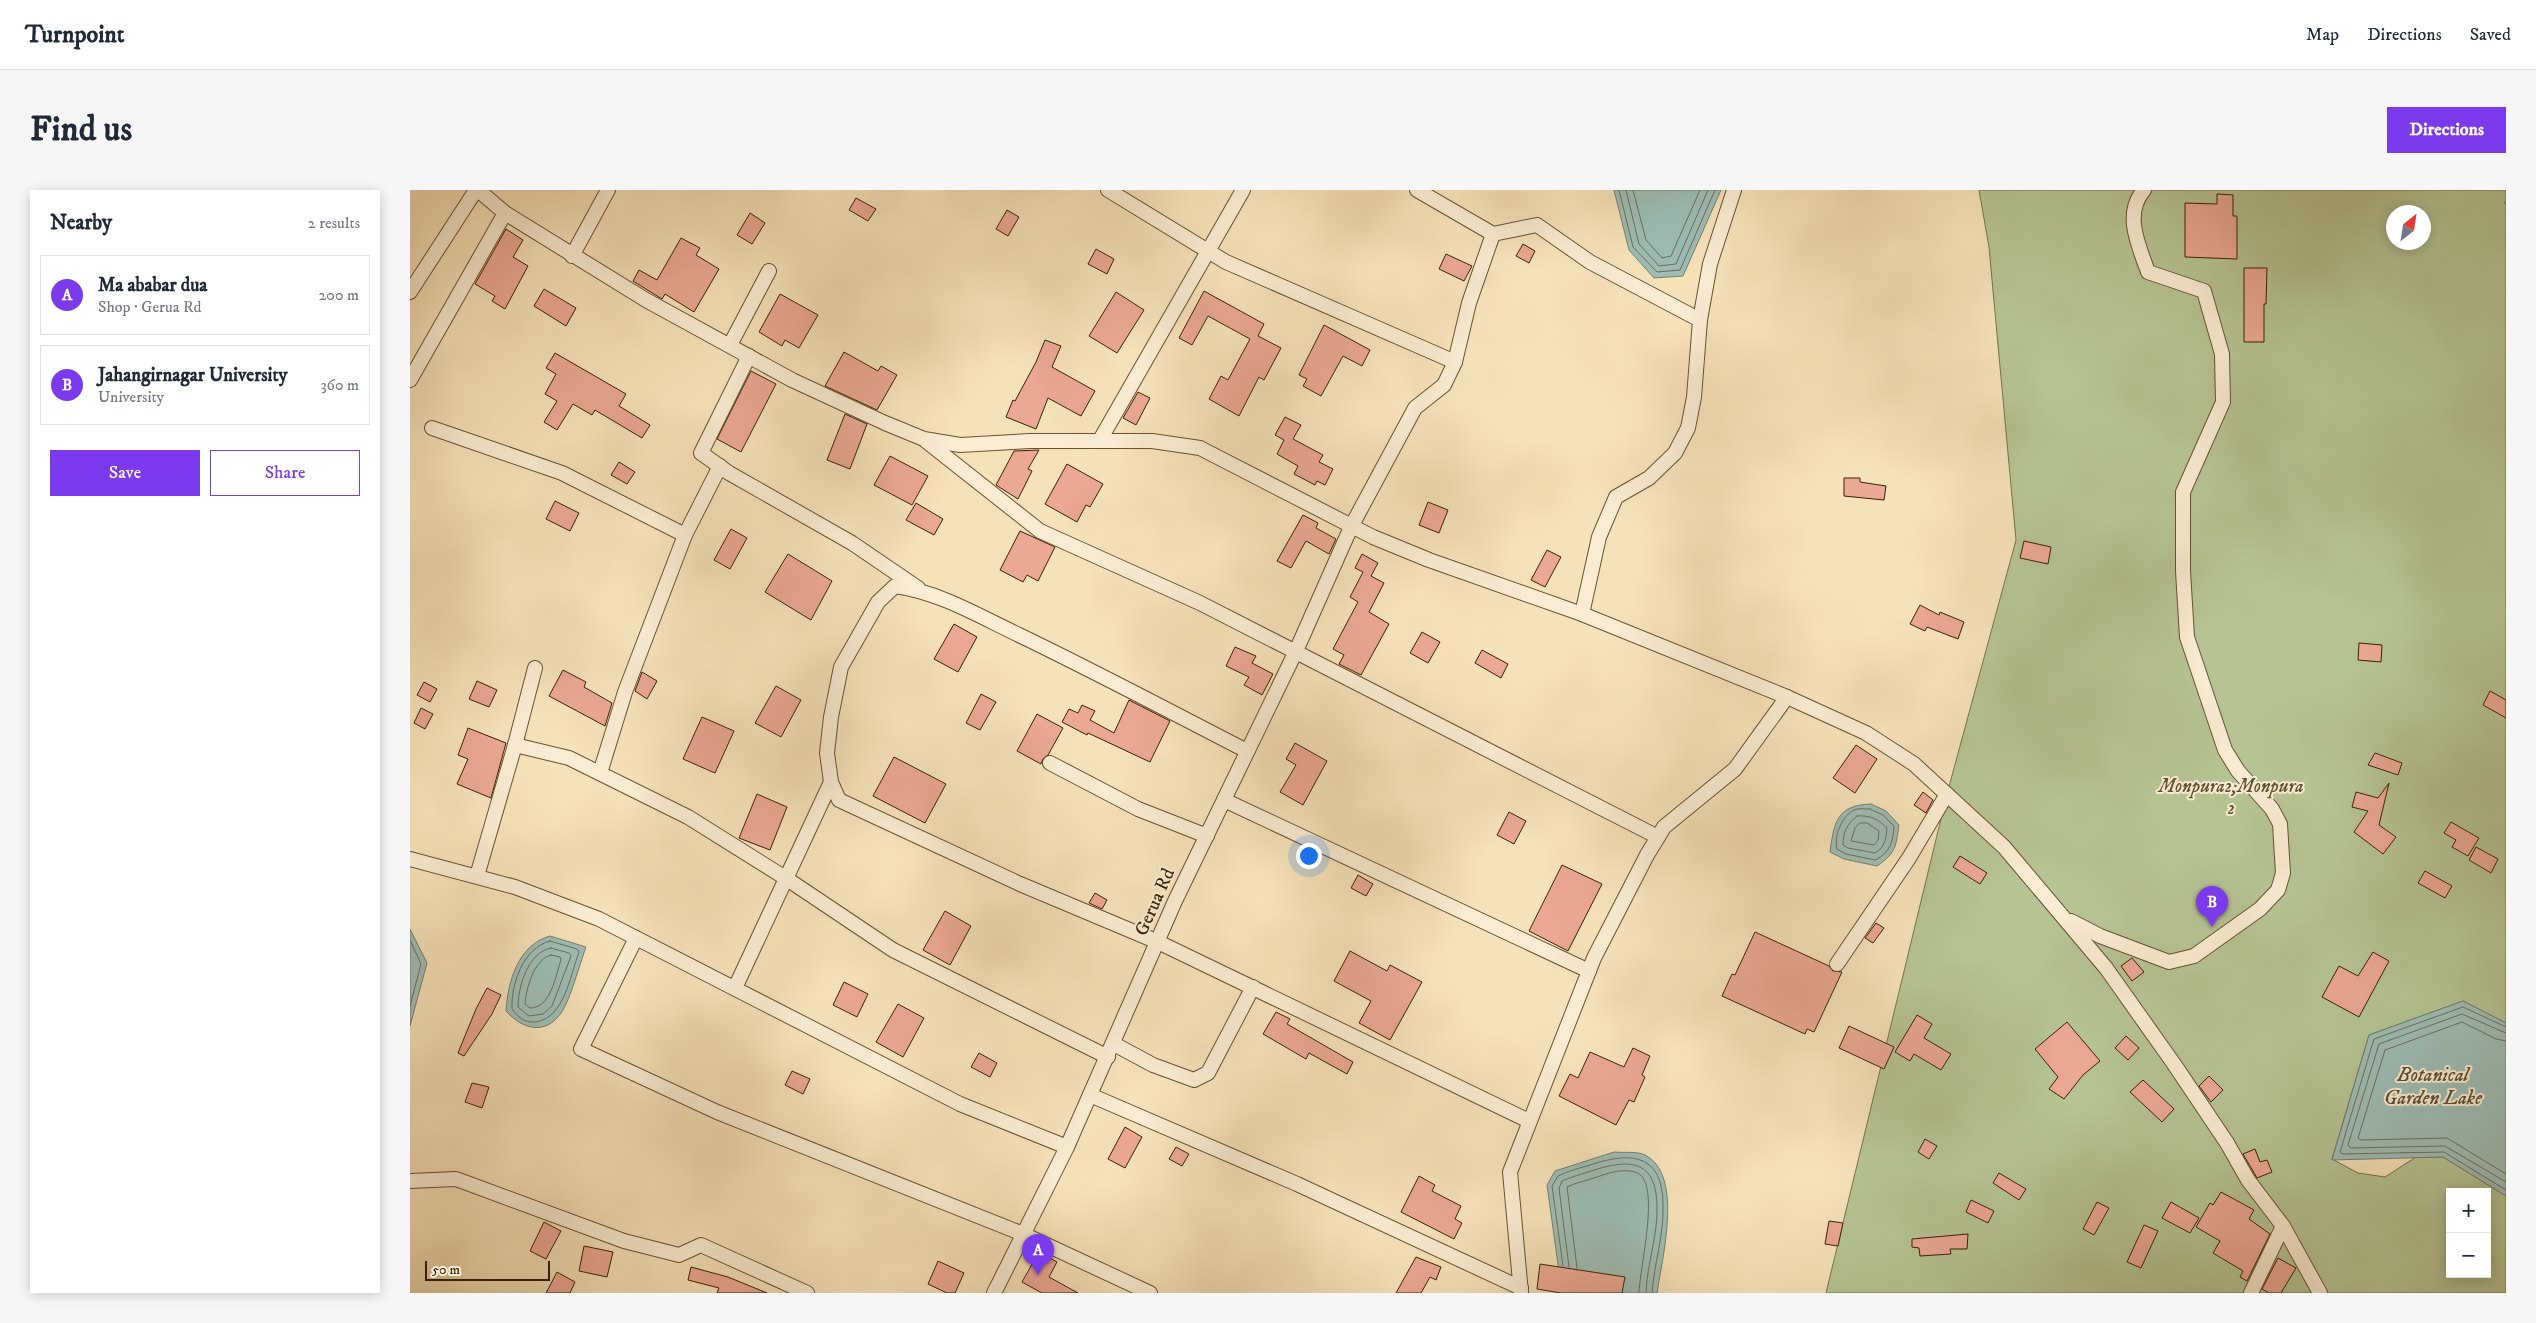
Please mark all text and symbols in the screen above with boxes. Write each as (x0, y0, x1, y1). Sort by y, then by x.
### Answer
text: Turnpoint (25, 20, 124, 50)
text: Map (2306, 24, 2339, 46)
text: Directions (2367, 24, 2442, 46)
text: Saved (2470, 24, 2511, 46)
button: Directions (2387, 107, 2506, 153)
text: Find us (30, 108, 132, 152)
north arrow (2386, 205, 2431, 250)
text: Nearby (50, 210, 112, 236)
text: 2 results (308, 213, 360, 233)
text: Ma ababar dua (98, 274, 207, 297)
text: A (62, 285, 72, 305)
text: 200 m (318, 285, 359, 305)
text: Shop · Gerua Rd (98, 297, 202, 317)
text: Jahangirnagar University (98, 364, 288, 387)
text: B (62, 375, 72, 395)
text: 360 m (321, 375, 359, 395)
text: University (98, 387, 164, 407)
button: Save (50, 450, 200, 496)
button: Share (210, 450, 360, 496)
park label: Monpura2;Monpura 2 (2157, 775, 2303, 820)
your location (1296, 843, 1322, 869)
street label: Gerua Rd (1130, 864, 1180, 939)
pin: B (2196, 886, 2228, 927)
water label: Botanical Garden Lake (2384, 1063, 2483, 1111)
map controls (2446, 1188, 2491, 1278)
button: + (2446, 1188, 2491, 1233)
button: − (2446, 1233, 2491, 1278)
pin: A (1022, 1234, 1054, 1275)
scale bar (425, 1258, 550, 1281)
text: 50 m (432, 1261, 460, 1279)

